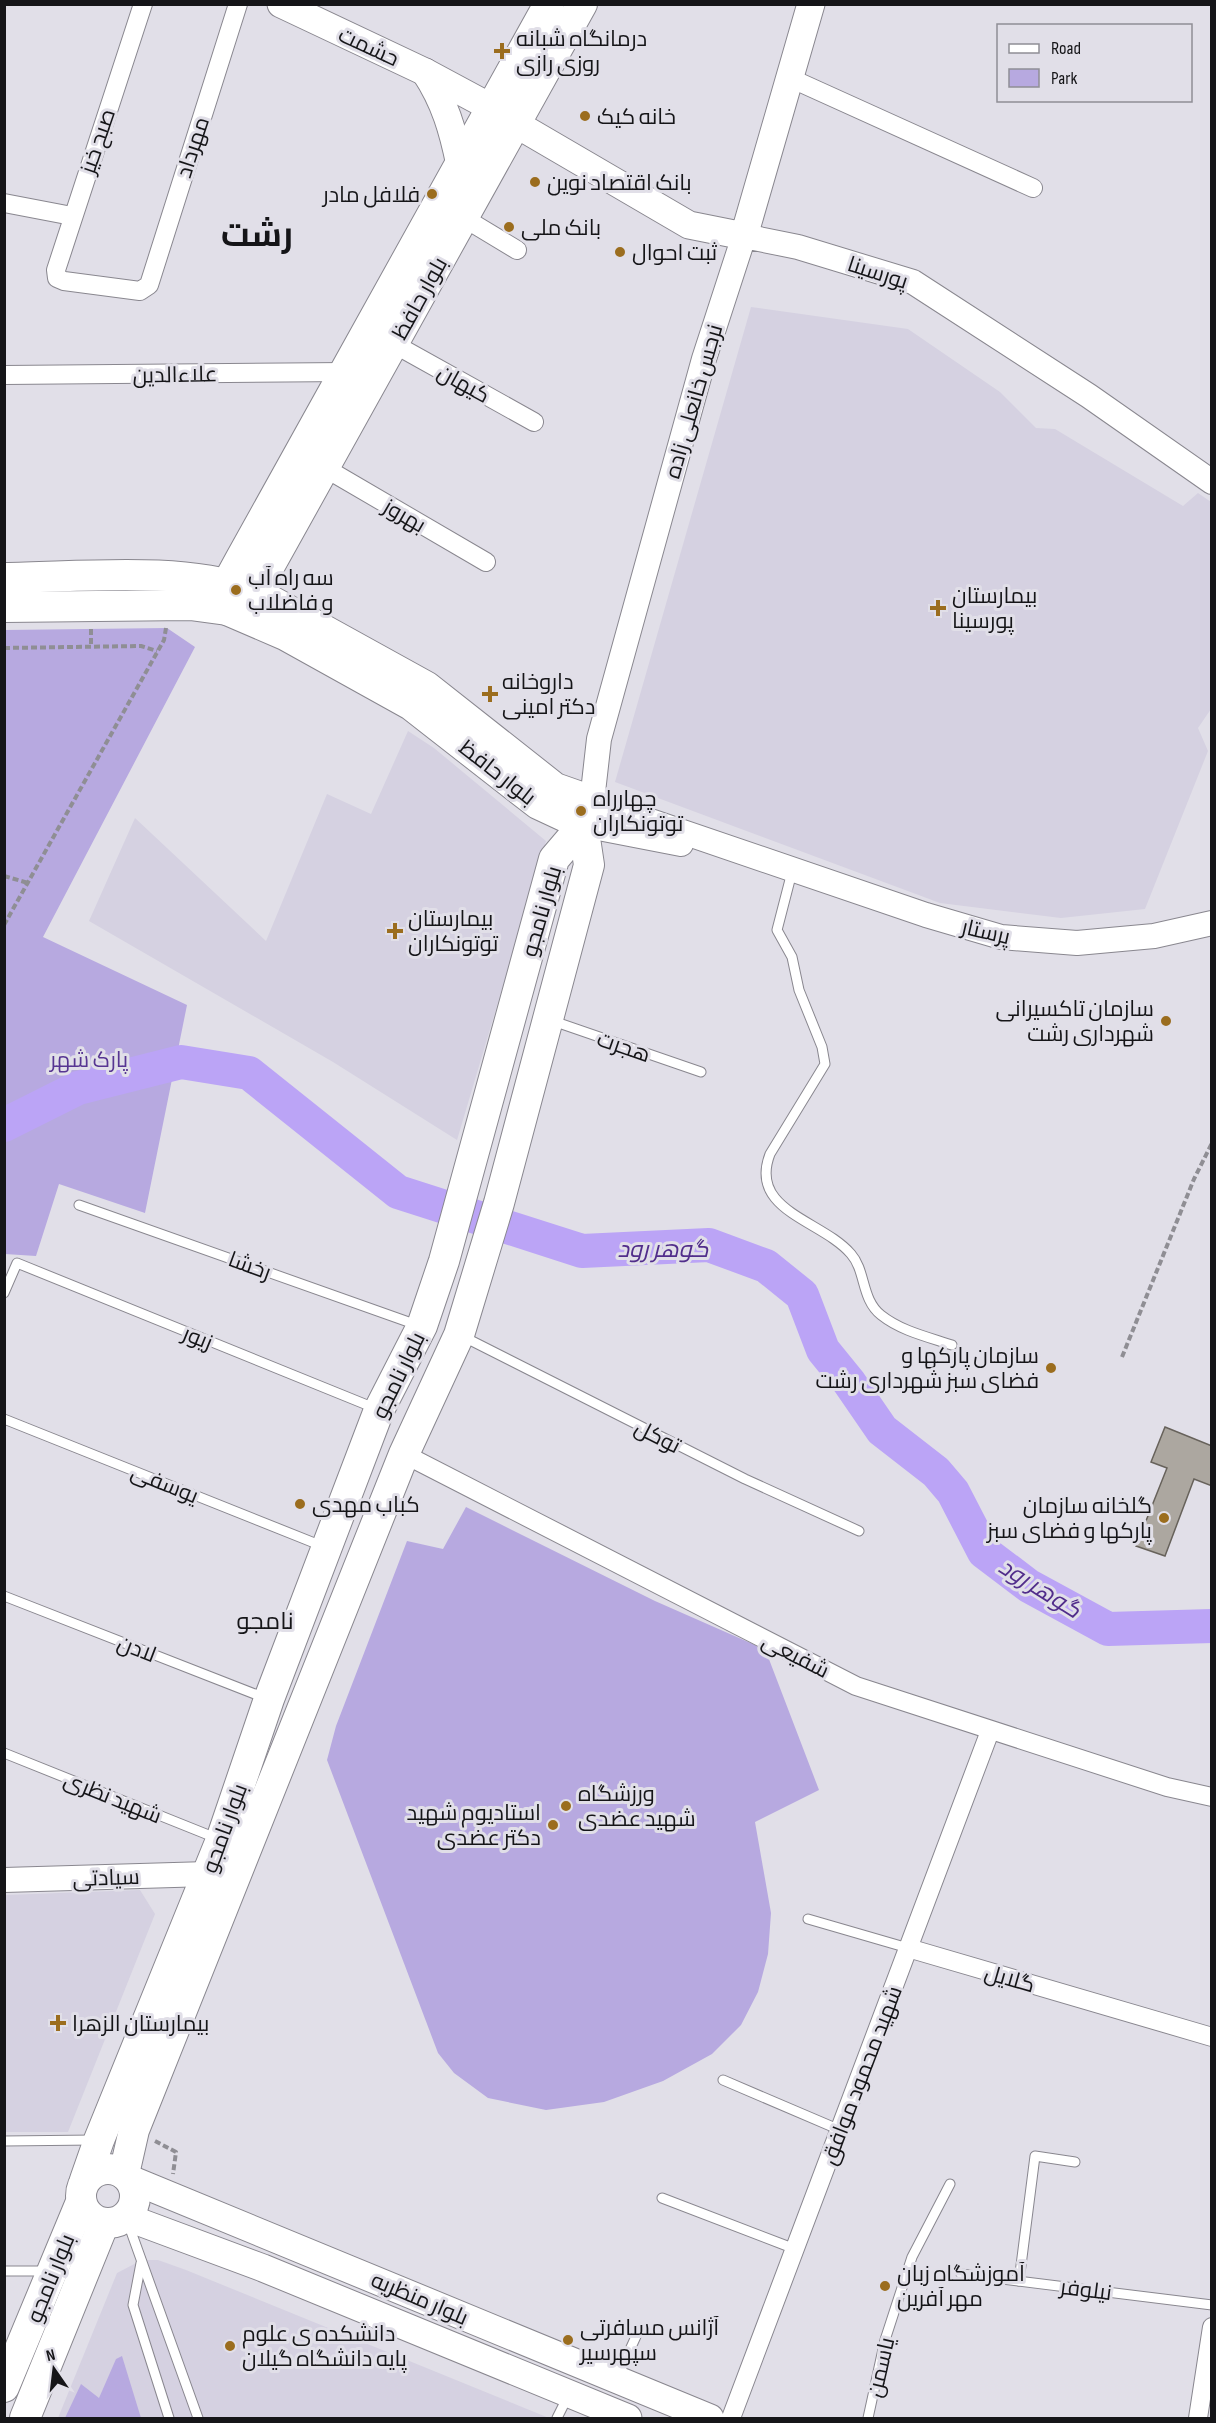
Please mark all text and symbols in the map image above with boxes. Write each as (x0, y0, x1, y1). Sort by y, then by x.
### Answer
street label: حشمت (334, 22, 403, 73)
legend (997, 24, 1192, 102)
place label: درمانگاه شبانه روزی رازی (516, 26, 647, 78)
text: Road (1051, 38, 1081, 59)
marker: درمانگاه شبانه روزی رازی (493, 42, 511, 60)
text: Park (1051, 68, 1077, 89)
place label: خانه کیک (597, 104, 676, 131)
street label: صبح خیز (74, 105, 122, 180)
marker: خانه کیک (578, 109, 592, 123)
street label: مهرداد (171, 114, 216, 181)
place label: بانک اقتصاد نوین (547, 170, 692, 197)
marker: بانک اقتصاد نوین (528, 175, 542, 189)
place label: فلافل مادر (321, 182, 420, 209)
marker: فلافل مادر (425, 187, 439, 201)
district label: رشت (221, 215, 293, 256)
place label: بانک ملی (521, 215, 601, 242)
marker: بانک ملی (502, 220, 516, 234)
place label: ثبت احوال (632, 240, 717, 267)
marker: ثبت احوال (613, 245, 627, 259)
street label: پورسینا (844, 251, 911, 296)
street label: بلوار حافظ (387, 253, 454, 345)
street label: نرجس خانعلی زاده (660, 321, 729, 482)
street label: کیهان (432, 359, 494, 410)
street label: علاءالدین (132, 361, 218, 390)
street label: بهروز (376, 492, 430, 539)
place label: سه راه آب و فاضلاب (248, 565, 334, 617)
marker: سه راه آب و فاضلاب (229, 583, 243, 597)
place label: بیمارستان پورسینا (952, 583, 1037, 635)
marker: بیمارستان پورسینا (929, 599, 947, 617)
place label: داروخانه دکتر امینی (502, 669, 595, 721)
marker: داروخانه دکتر امینی (483, 687, 497, 701)
street label: بلوار حافظ (453, 735, 541, 812)
place label: چهارراه توتونکاران (593, 786, 684, 838)
marker: چهارراه توتونکاران (574, 804, 588, 818)
street label: بلوار نامجو (517, 863, 568, 960)
place label: بیمارستان توتونکاران (408, 906, 499, 958)
street label: پرستار (957, 913, 1013, 951)
marker: بیمارستان توتونکاران (386, 922, 404, 940)
place label: سازمان تاکسیرانی شهرداری رشت (995, 996, 1154, 1048)
marker: سازمان تاکسیرانی شهرداری رشت (1159, 1014, 1173, 1028)
street label: هجرت (593, 1026, 654, 1069)
park label: پارک شهر (48, 1047, 128, 1074)
water label: گوهر رود (617, 1235, 709, 1264)
street label: رخشا (224, 1246, 274, 1287)
street label: زیور (177, 1319, 216, 1357)
street label: بلوار نامجو (367, 1328, 432, 1423)
place label: سازمان پارکها و فضای سبز شهرداری رشت (816, 1343, 1039, 1395)
marker: سازمان پارکها و فضای سبز شهرداری رشت (1044, 1361, 1058, 1375)
street label: توکل (630, 1414, 685, 1460)
street label: یوسفی (127, 1459, 202, 1510)
place label: کباب مهدی (312, 1492, 420, 1519)
place label: گلخانه سازمان پارکها و فضای سبز (985, 1493, 1152, 1545)
marker: کباب مهدی (293, 1497, 307, 1511)
marker: گلخانه سازمان پارکها و فضای سبز (1157, 1511, 1171, 1525)
water label: گوهر رود (993, 1552, 1087, 1625)
district label: نامجو (236, 1607, 294, 1636)
street label: شفیعی (757, 1628, 834, 1685)
street label: لادن (113, 1630, 160, 1669)
street label: شهید نظری (60, 1767, 165, 1830)
street label: بلوار نامجو (197, 1780, 254, 1877)
place label: ورزشگاه شهید عضدی (578, 1781, 696, 1833)
marker: ورزشگاه شهید عضدی (559, 1799, 573, 1813)
place label: استادیوم شهید دکتر عضدی (406, 1800, 541, 1852)
marker: استادیوم شهید دکتر عضدی (546, 1818, 560, 1832)
street label: سیادتی (72, 1864, 140, 1893)
street label: گلایل (981, 1959, 1038, 1999)
street label: شهید محمود موافق (816, 1982, 909, 2169)
place label: بیمارستان الزهرا (72, 2011, 209, 2038)
marker: بیمارستان الزهرا (49, 2014, 67, 2032)
street label: بلوار نامجو (21, 2230, 81, 2327)
place label: آموزشگاه زبان مهر آفرین (897, 2261, 1025, 2313)
street label: بلوار منظریه (367, 2267, 472, 2332)
street label: نیلوفر (1056, 2274, 1113, 2307)
marker: آموزشگاه زبان مهر آفرین (878, 2279, 892, 2293)
place label: آژانس مسافرتی سپهرسیر (578, 2315, 719, 2367)
place label: دانشکده ی علوم پایه دانشگاه گیلان (242, 2321, 407, 2373)
marker: آژانس مسافرتی سپهرسیر (561, 2333, 575, 2347)
street label: یاسمن (861, 2335, 901, 2400)
north arrow (24, 2339, 84, 2399)
marker: دانشکده ی علوم پایه دانشگاه گیلان (223, 2339, 237, 2353)
text: N (44, 2346, 57, 2366)

